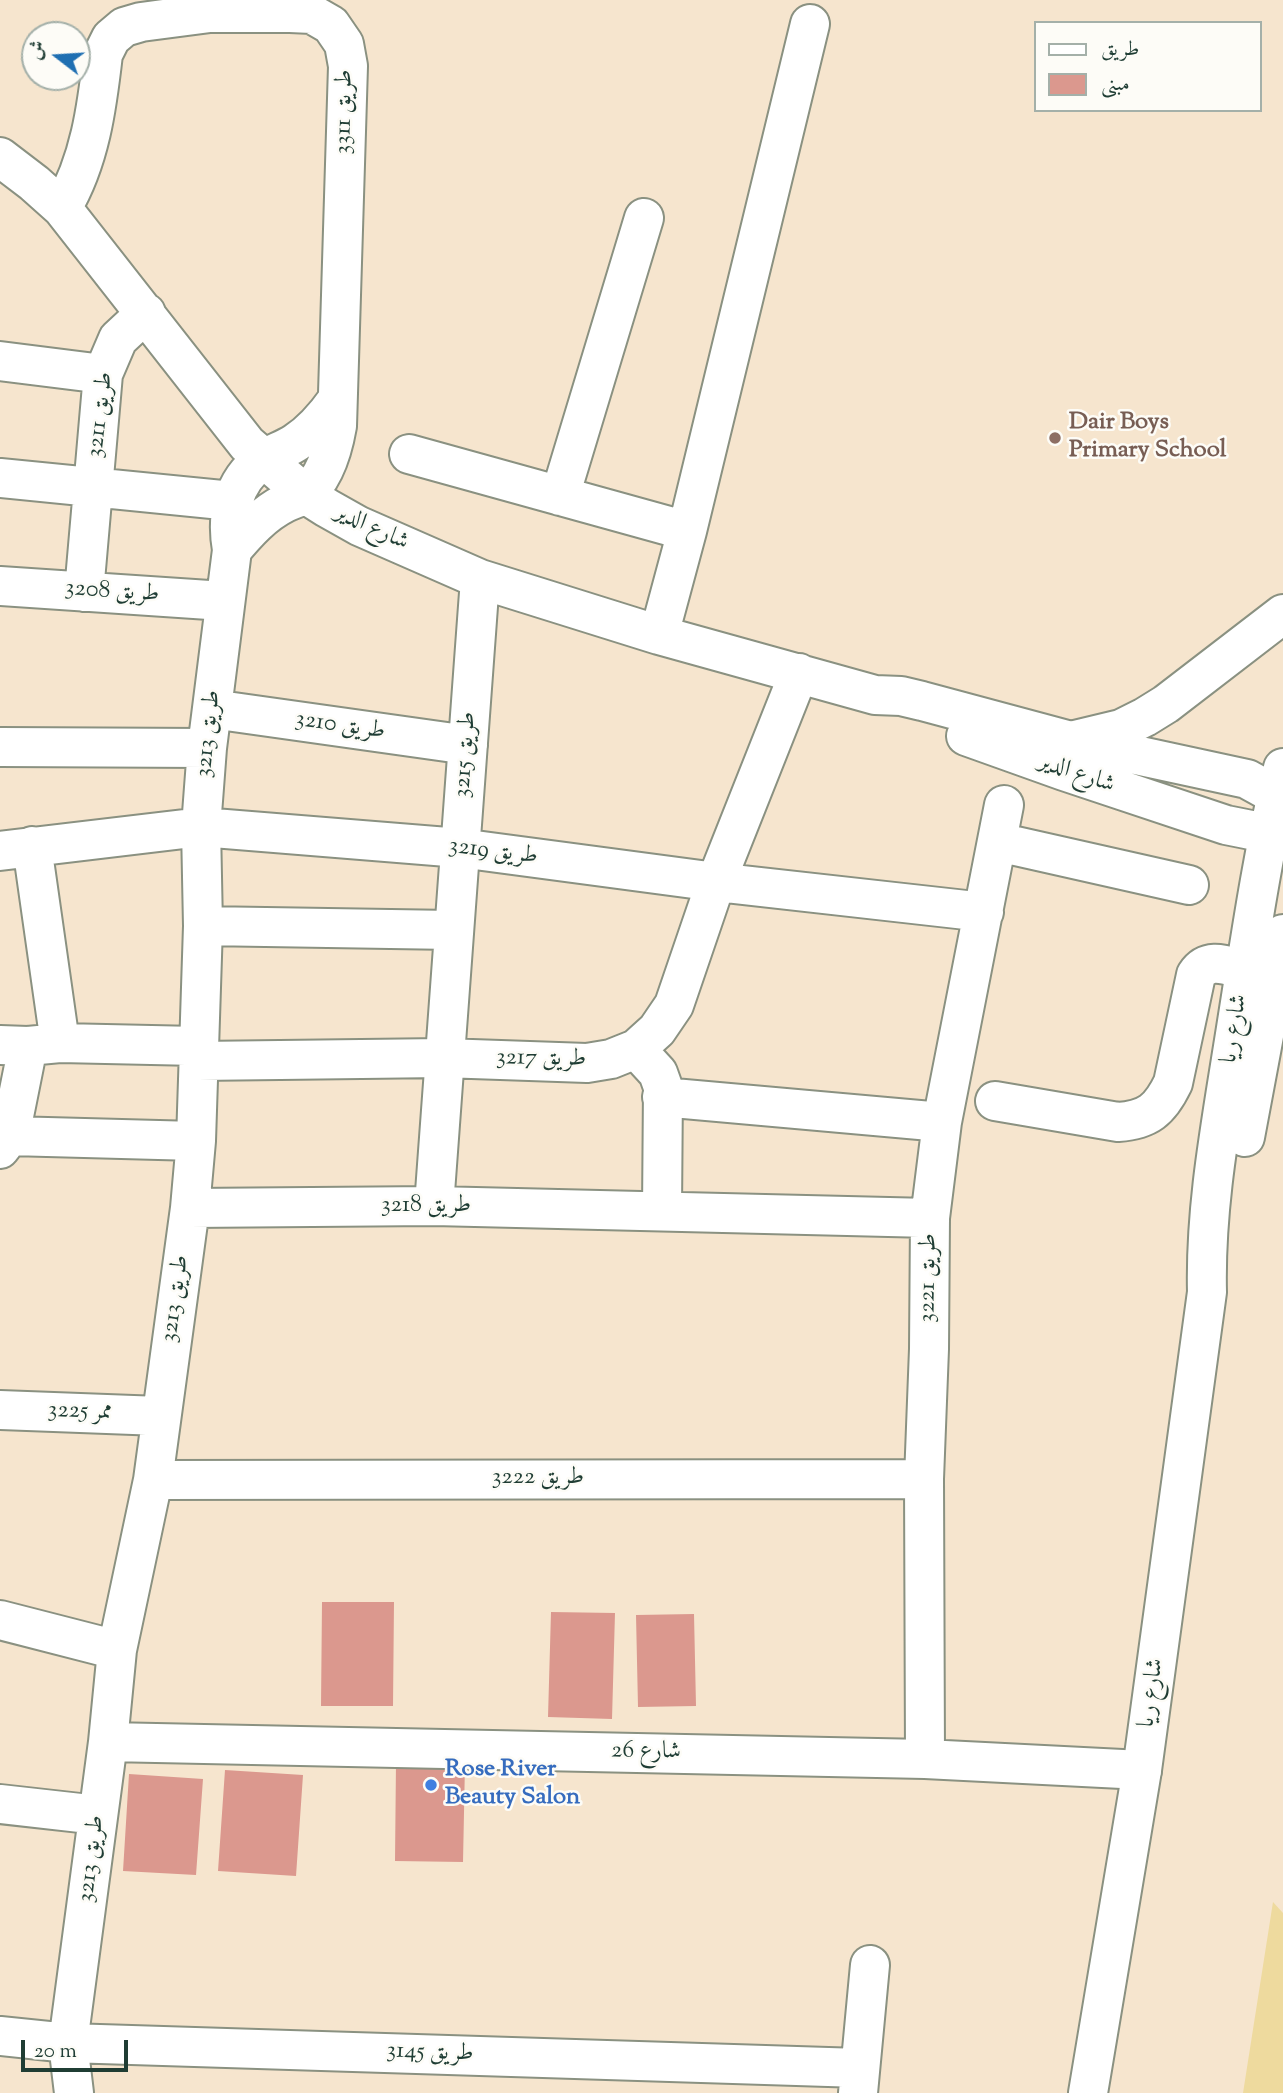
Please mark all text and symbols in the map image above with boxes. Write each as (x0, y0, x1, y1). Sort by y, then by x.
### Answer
north arrow (21, 21, 91, 91)
legend (1034, 21, 1262, 112)
text: طريق (1101, 35, 1139, 65)
text: ش (22, 37, 53, 63)
street label: طريق 3311 (331, 69, 361, 155)
text: مبنى (1101, 70, 1130, 100)
street label: طريق 3211 (82, 370, 122, 460)
place label: Dair Boys Primary School (1069, 410, 1226, 466)
marker: Dair Boys Primary School (1047, 430, 1063, 446)
street label: شارع الدير (329, 499, 413, 559)
street label: طريق 3208 (64, 575, 160, 611)
street label: طريق 3213 (191, 689, 229, 779)
street label: طريق 3210 (293, 706, 387, 748)
street label: طريق 3215 (450, 711, 484, 799)
street label: شارع الدير (1034, 749, 1118, 801)
street label: طريق 3219 (447, 833, 539, 873)
street label: شارع ريا (1216, 993, 1256, 1065)
street label: طريق 3217 (496, 1045, 586, 1075)
street label: طريق 3218 (381, 1193, 471, 1221)
street label: طريق 3221 (915, 1233, 945, 1323)
street label: طريق 3213 (157, 1254, 197, 1344)
street label: ممر 3225 (47, 1397, 113, 1429)
street label: طريق 3222 (492, 1465, 584, 1493)
street label: شارع ريا (1134, 1657, 1172, 1729)
street label: شارع 26 (611, 1738, 681, 1768)
place label: Rose River Beauty Salon (445, 1757, 580, 1813)
marker: Rose River Beauty Salon (423, 1777, 439, 1793)
street label: طريق 3213 (73, 1814, 113, 1904)
scale bar (24, 2026, 131, 2070)
text: 20 m (34, 2037, 77, 2067)
street label: طريق 3145 (386, 2038, 474, 2070)

